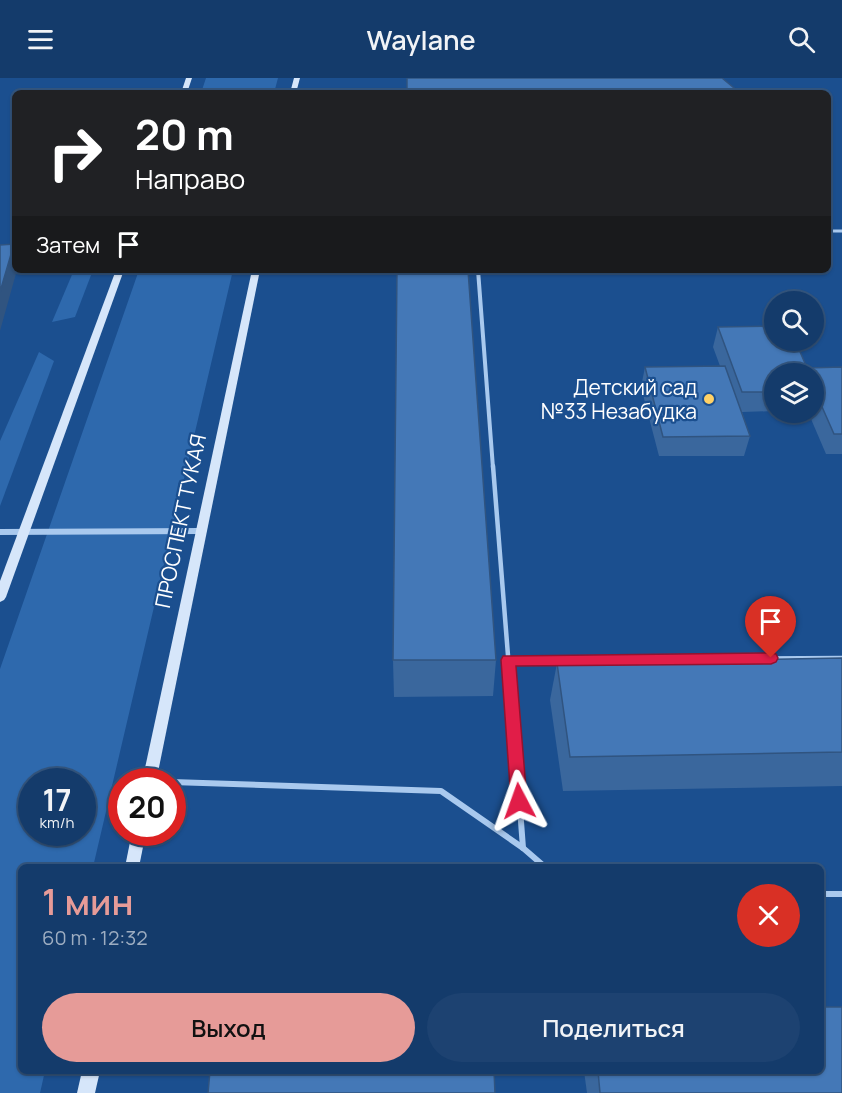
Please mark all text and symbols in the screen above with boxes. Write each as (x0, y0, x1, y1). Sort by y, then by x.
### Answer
text: Waylane (366, 21, 476, 58)
icon: menu (24, 23, 57, 56)
icon: search (785, 23, 818, 56)
text: 20 m (135, 105, 234, 163)
icon: right (36, 114, 114, 192)
text: Направо (135, 160, 245, 197)
icon: arrive (112, 228, 145, 261)
text: Затем (36, 230, 100, 260)
map controls (764, 291, 824, 423)
button: search (764, 291, 824, 351)
button: layers (764, 363, 824, 423)
place label: Детский сад №33 Незабудка (541, 373, 697, 425)
marker: Детский сад №33 Незабудка (702, 392, 716, 406)
street label: ПРОСПЕКТ ТУКАЯ (148, 431, 212, 611)
pin (745, 596, 796, 658)
icon: arrive (754, 605, 787, 638)
speed limit sign: 20 (108, 768, 186, 846)
position arrow (487, 769, 551, 833)
text: 17 (42, 779, 72, 820)
text: km/h (40, 812, 74, 833)
text: 1 мин (42, 877, 134, 926)
button: close (737, 884, 800, 947)
text: 60 m · 12:32 (42, 924, 148, 951)
button: Выход (42, 993, 415, 1062)
button: Поделиться (427, 993, 800, 1062)

